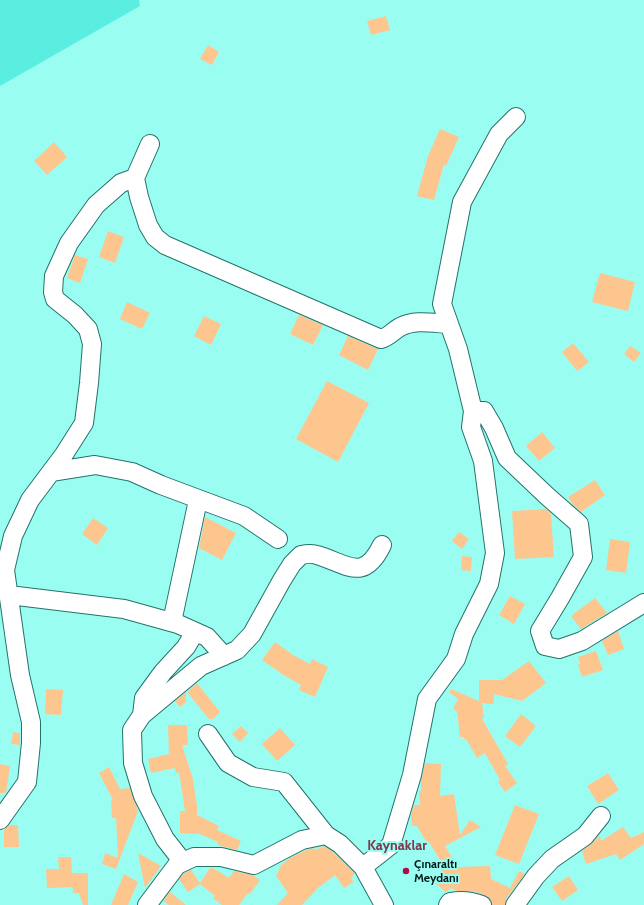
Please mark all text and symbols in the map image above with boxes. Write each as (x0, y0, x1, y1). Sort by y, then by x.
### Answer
district label: Kaynaklar (367, 838, 427, 854)
place label: Çınaraltı Meydanı (414, 857, 459, 885)
marker: Çınaraltı Meydanı (401, 866, 411, 876)

